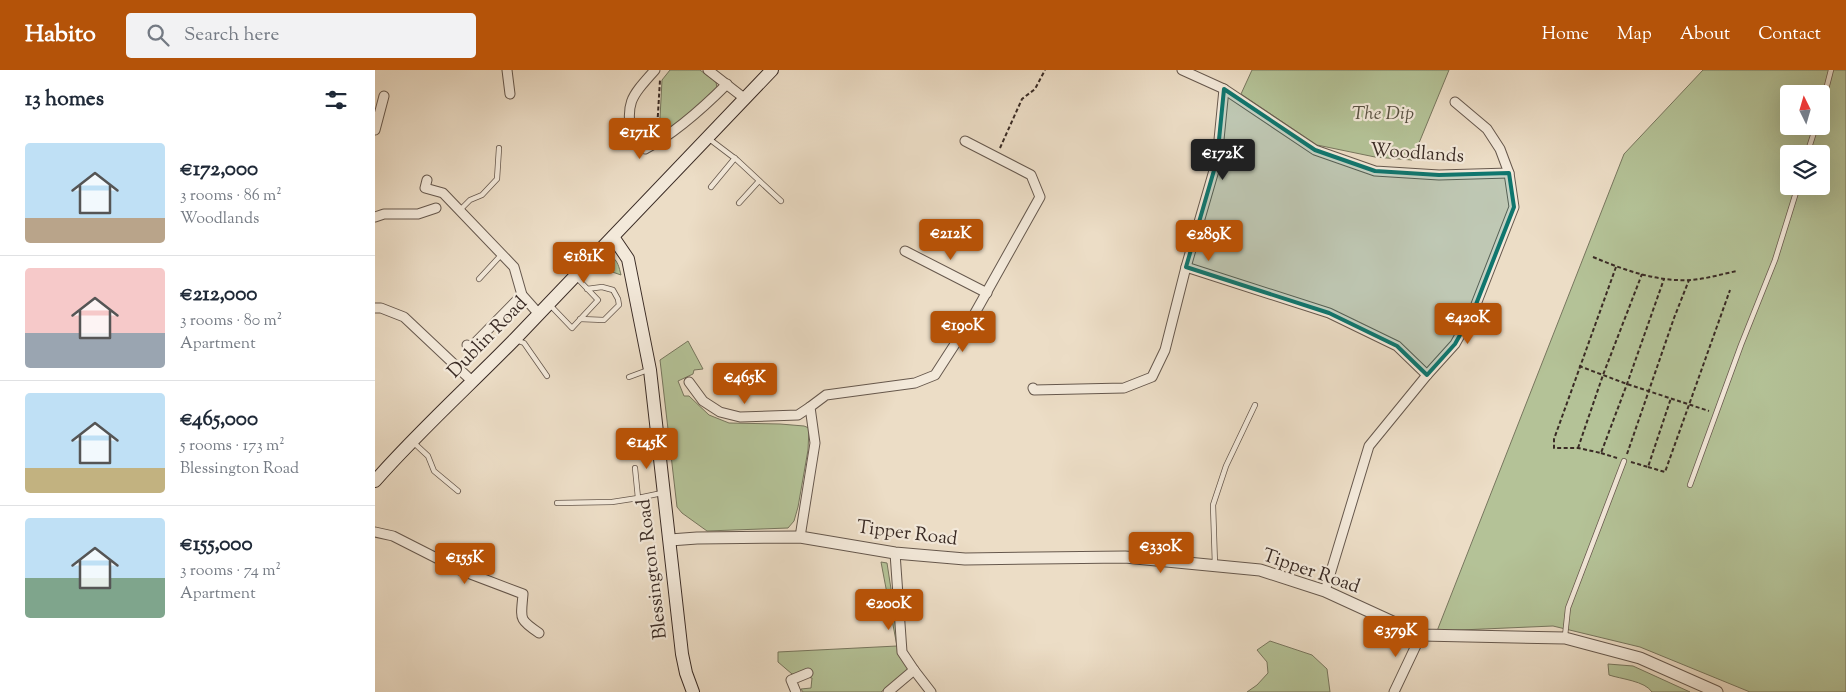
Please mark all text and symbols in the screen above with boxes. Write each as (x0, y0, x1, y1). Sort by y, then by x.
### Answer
search box (126, 13, 476, 58)
text: Habito (25, 18, 96, 52)
icon: search (144, 21, 172, 49)
text: Search here (184, 22, 279, 49)
text: Home (1542, 22, 1589, 48)
text: Map (1617, 22, 1652, 48)
text: About (1680, 22, 1730, 48)
text: Contact (1758, 22, 1821, 48)
text: 13 homes (25, 85, 104, 115)
north arrow (1780, 85, 1830, 135)
map controls (1780, 85, 1830, 195)
icon: filters (322, 86, 350, 114)
park label: The Dip (1352, 101, 1414, 128)
pin: €171K (605, 118, 675, 160)
text: €171K (620, 122, 660, 145)
street label: Woodlands (1369, 137, 1465, 171)
pin: €172K (1188, 138, 1258, 181)
text: €172K (1202, 143, 1244, 166)
button: layers (1780, 145, 1830, 195)
text: €172,000 (180, 155, 258, 185)
icon: home (65, 163, 125, 223)
text: 3 rooms · 86 m² (180, 185, 282, 208)
text: Woodlands (180, 208, 259, 231)
pin: €212K (916, 218, 986, 261)
pin: €289K (1174, 220, 1244, 262)
text: €212K (930, 223, 972, 246)
text: €289K (1187, 224, 1231, 247)
pin: €181K (549, 242, 619, 284)
text: €181K (564, 246, 604, 269)
text: €212,000 (180, 280, 257, 310)
icon: home (65, 288, 125, 348)
street label: Dublin Road (442, 291, 534, 385)
pin: €420K (1433, 302, 1503, 345)
text: €420K (1446, 307, 1490, 330)
text: 3 rooms · 80 m² (180, 310, 282, 333)
pin: €190K (928, 310, 998, 353)
text: €190K (942, 315, 984, 338)
text: Apartment (180, 333, 256, 356)
pin: €465K (710, 362, 780, 405)
text: €465K (724, 367, 766, 390)
text: €465,000 (180, 405, 258, 435)
icon: home (65, 413, 125, 473)
pin: €145K (612, 428, 682, 470)
text: €145K (627, 432, 667, 455)
text: 5 rooms · 173 m² (180, 435, 285, 458)
text: Blessington Road (180, 458, 299, 481)
street label: Blessington Road (631, 497, 675, 641)
street label: Tipper Road (855, 514, 959, 554)
text: €155,000 (180, 530, 253, 560)
pin: €330K (1126, 532, 1196, 574)
text: €330K (1140, 536, 1182, 559)
icon: home (65, 538, 125, 598)
pin: €155K (430, 542, 500, 585)
street label: Tipper Road (1259, 543, 1364, 601)
text: €155K (446, 547, 484, 570)
text: 3 rooms · 74 m² (180, 560, 281, 583)
text: Apartment (180, 583, 256, 606)
pin: €200K (854, 588, 924, 631)
text: €200K (866, 593, 912, 616)
pin: €379K (1361, 616, 1431, 658)
text: €379K (1374, 620, 1418, 643)

